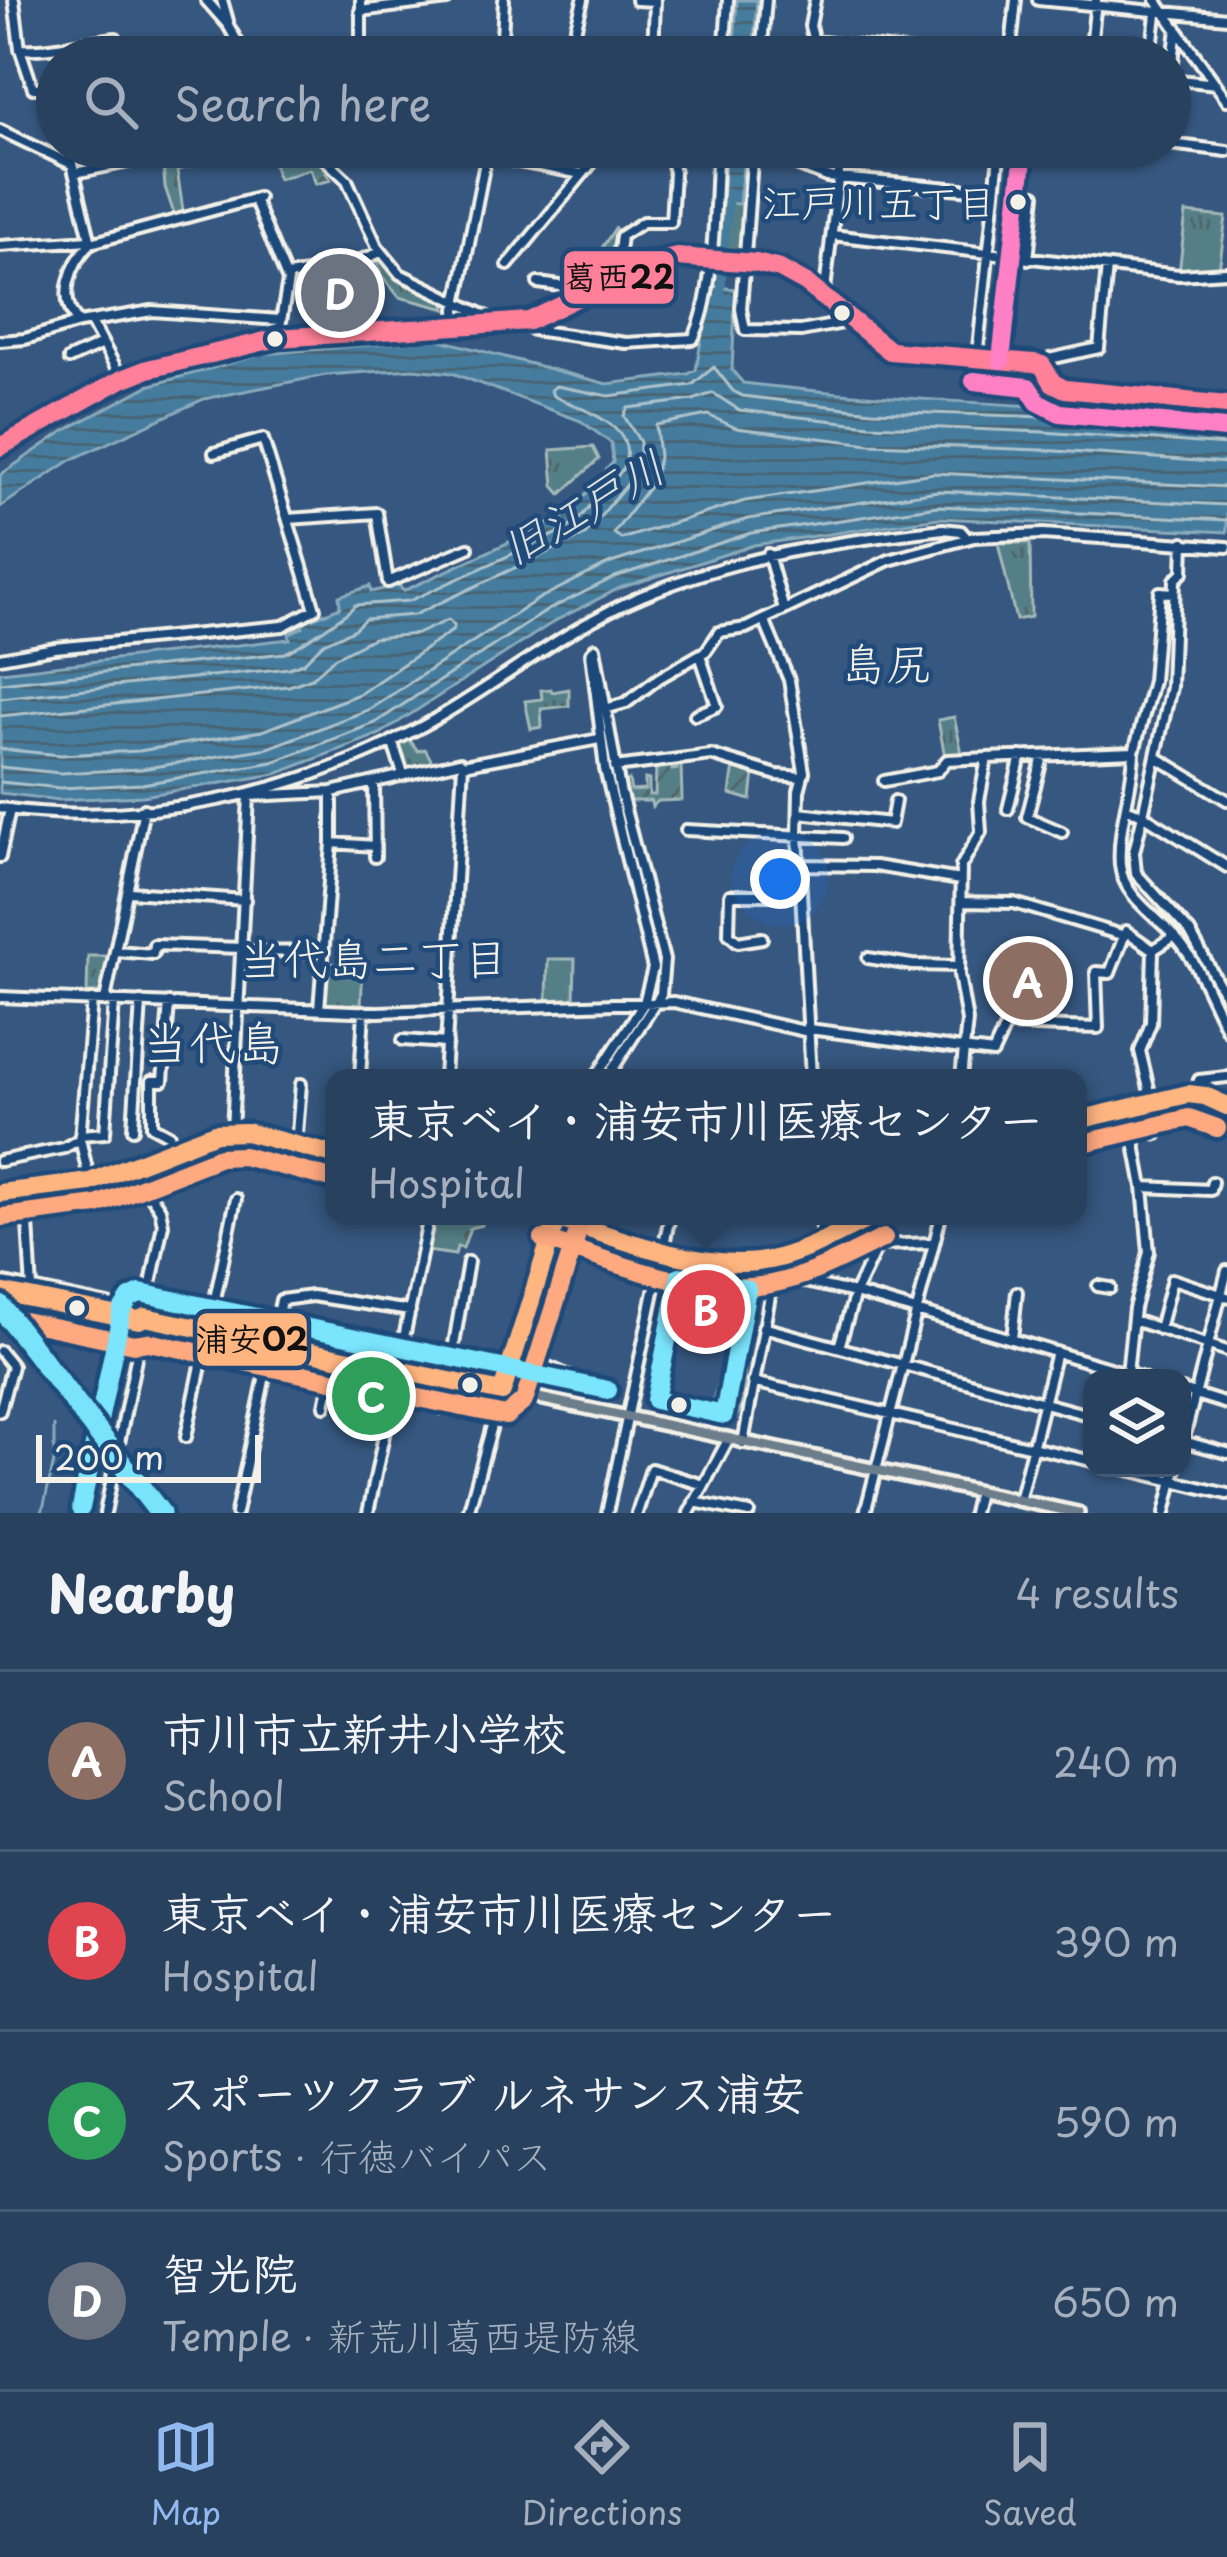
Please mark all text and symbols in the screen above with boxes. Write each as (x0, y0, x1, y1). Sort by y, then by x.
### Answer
search box (36, 36, 1191, 168)
text: Search here (174, 68, 431, 136)
icon: search (78, 69, 144, 135)
place label: 江戸川五丁目 (762, 171, 996, 230)
marker: 江戸川五丁目 (1007, 191, 1029, 213)
pin: D (301, 248, 379, 338)
line badge: 葛西22 (562, 249, 676, 306)
text: 葛西22 (564, 250, 674, 300)
unlabelled marker (831, 302, 853, 324)
unlabelled marker (264, 328, 286, 350)
water label: 旧江戸川 (487, 431, 676, 580)
district label: 島尻 (841, 627, 931, 695)
your location (750, 849, 810, 909)
district label: 当代島二丁目 (238, 922, 508, 990)
pin: A (989, 936, 1067, 1026)
district label: 当代島 (141, 1004, 285, 1076)
popup (325, 1069, 1087, 1225)
text: 東京ベイ・浦安市川医療センター (368, 1084, 1044, 1152)
text: Hospital (368, 1152, 525, 1211)
pin: B (667, 1264, 745, 1354)
unlabelled marker (66, 1297, 88, 1319)
line badge: 浦安02 (195, 1311, 309, 1368)
text: 浦安02 (196, 1312, 308, 1362)
pin: C (332, 1351, 410, 1441)
map controls (1083, 1369, 1191, 1477)
button: layers (1083, 1369, 1191, 1477)
unlabelled marker (459, 1374, 481, 1396)
unlabelled marker (668, 1394, 690, 1416)
scale bar (36, 1429, 261, 1482)
text: 200 m (54, 1431, 164, 1481)
text: Nearby (48, 1553, 235, 1630)
text: 4 results (1016, 1562, 1179, 1621)
text: 市川市立新井小学校 (162, 1697, 567, 1765)
text: A (72, 1731, 102, 1790)
text: 240 m (1053, 1731, 1179, 1790)
text: School (162, 1765, 285, 1824)
text: 東京ベイ・浦安市川医療センター (162, 1877, 837, 1945)
text: B (74, 1911, 100, 1970)
text: 390 m (1054, 1911, 1179, 1970)
text: Hospital (162, 1945, 319, 2004)
text: スポーツクラブ ルネサンス浦安 (162, 2057, 806, 2125)
text: C (72, 2091, 102, 2150)
text: 590 m (1053, 2091, 1179, 2150)
text: Sports · 行徳バイパス (162, 2125, 552, 2184)
text: 智光院 (162, 2237, 297, 2305)
text: D (71, 2271, 103, 2330)
text: 650 m (1052, 2271, 1179, 2330)
text: Temple · 新荒川葛西堤防線 (162, 2305, 639, 2364)
tab: Map (150, 2414, 221, 2536)
tab: Directions (522, 2414, 682, 2536)
tab: Saved (983, 2414, 1077, 2536)

